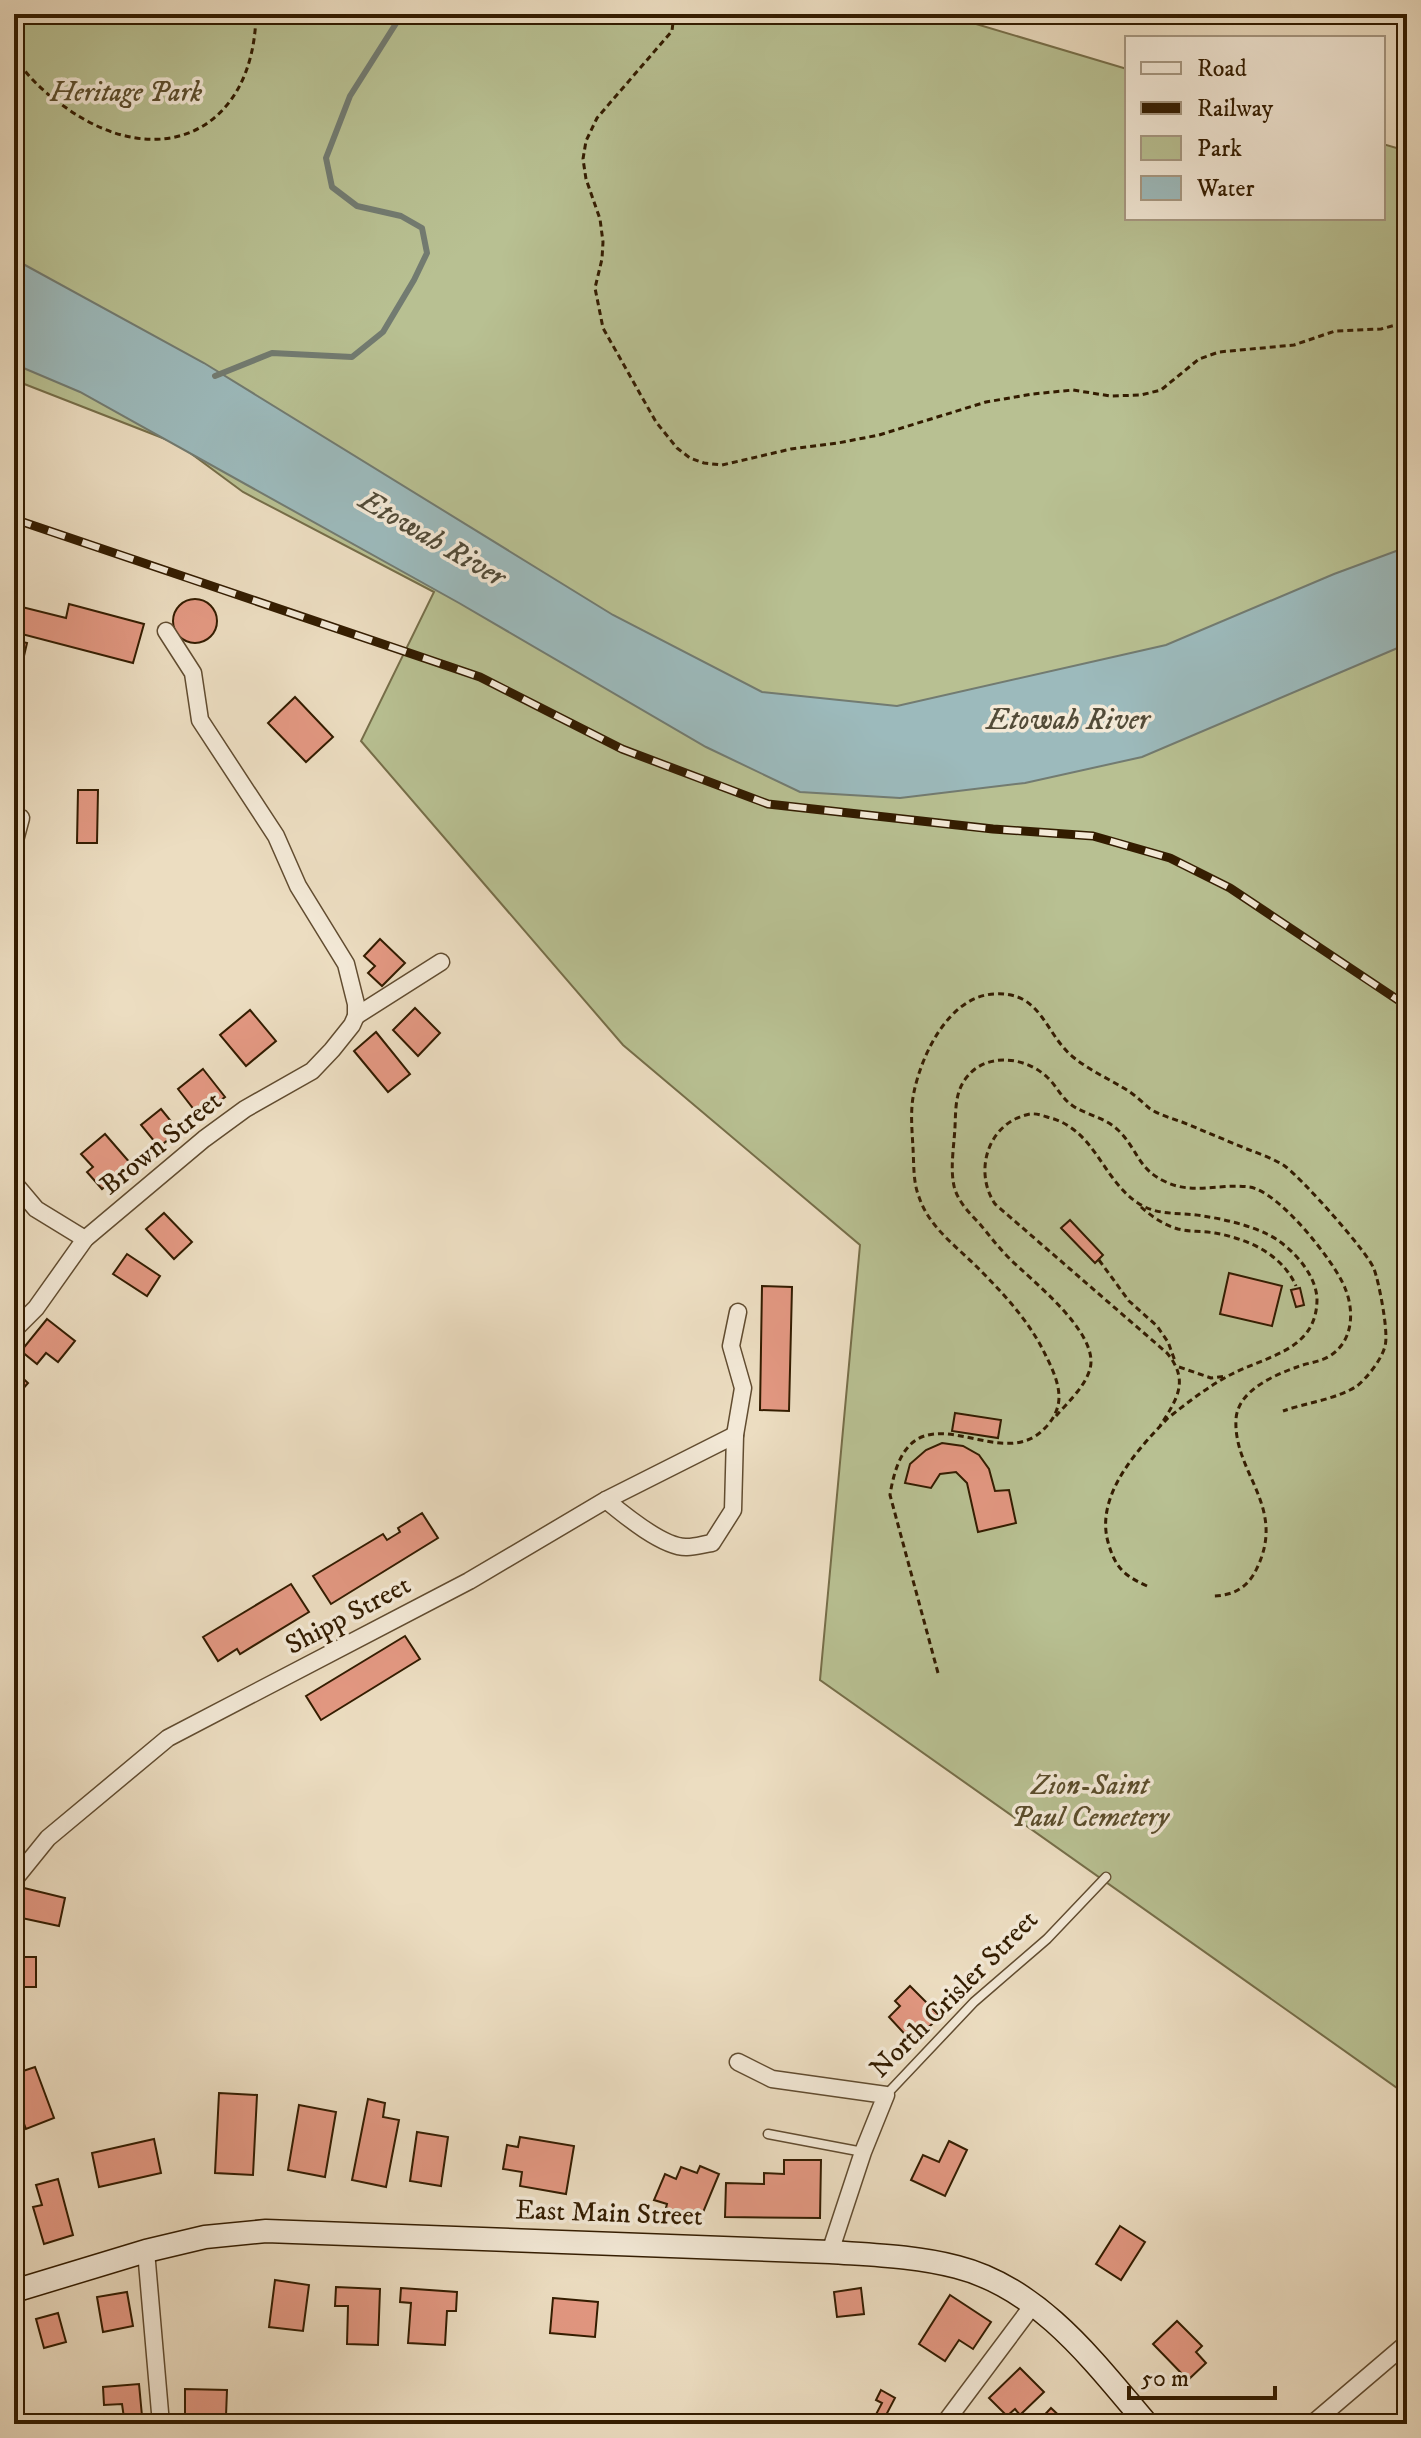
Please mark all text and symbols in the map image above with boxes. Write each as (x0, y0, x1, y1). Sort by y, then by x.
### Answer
legend (1125, 36, 1385, 220)
text: Road (1197, 54, 1247, 84)
park label: Heritage Park (49, 75, 202, 110)
text: Railway (1197, 94, 1274, 124)
text: Park (1197, 134, 1242, 164)
text: Water (1196, 174, 1254, 204)
water label: Etowah River (350, 481, 514, 597)
water label: Etowah River (984, 702, 1152, 739)
street label: Brown Street (93, 1083, 229, 1203)
street label: Shipp Street (279, 1567, 417, 1663)
park label: Zion-Saint Paul Cemetery (1011, 1768, 1171, 1835)
street label: North Crisler Street (862, 1902, 1046, 2086)
street label: East Main Street (515, 2192, 703, 2234)
scale bar (1129, 2350, 1275, 2400)
text: 50 m (1141, 2364, 1189, 2394)

